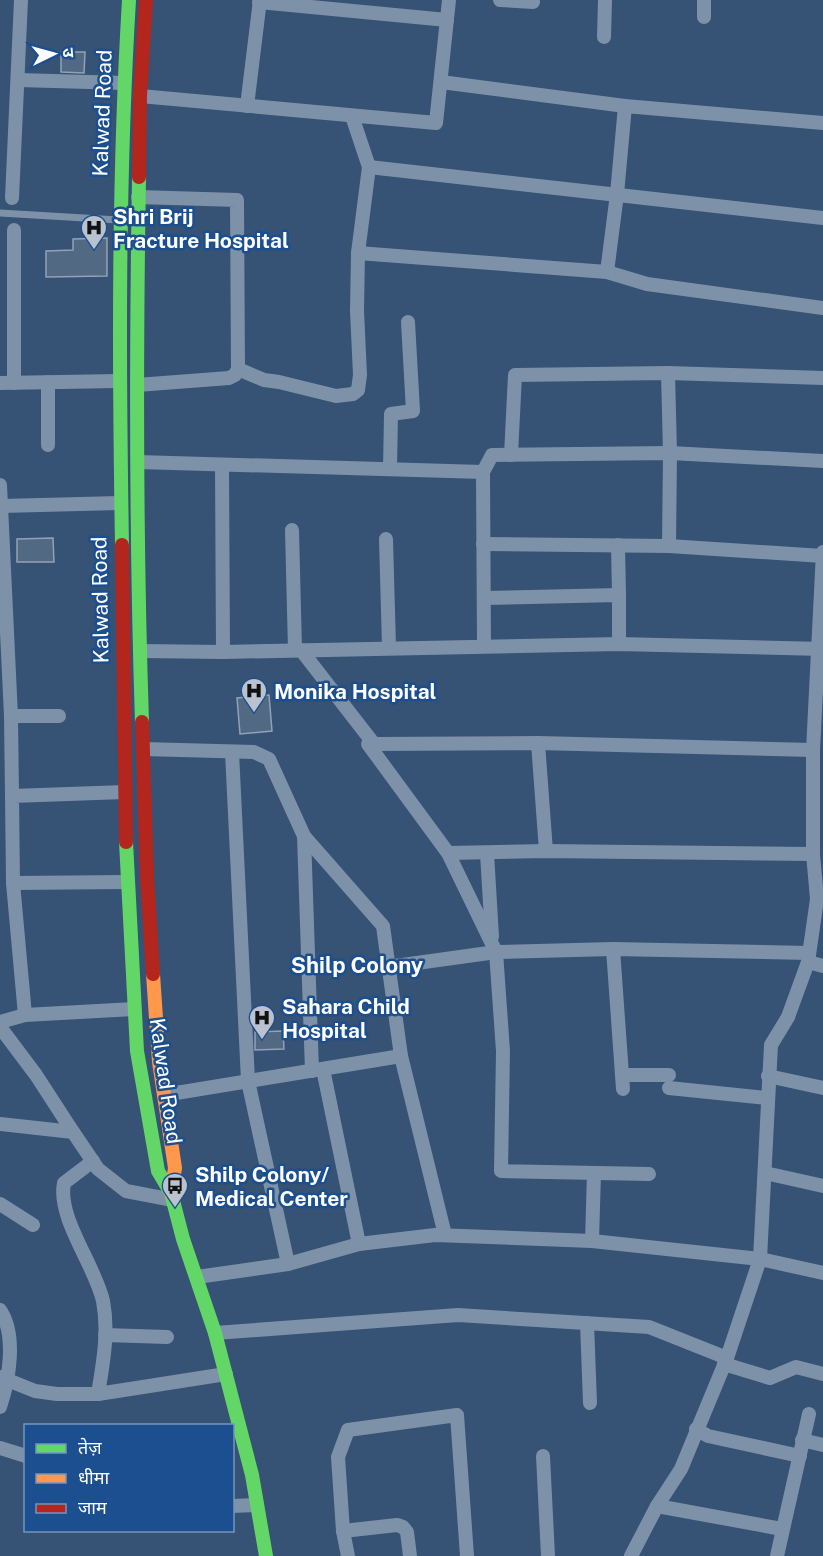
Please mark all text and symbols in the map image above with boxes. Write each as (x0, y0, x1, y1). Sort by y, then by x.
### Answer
north arrow (24, 24, 84, 84)
text: उ (59, 47, 78, 59)
street label: Kalwad Road (87, 49, 117, 177)
place label: Shri Brij Fracture Hospital (113, 204, 289, 253)
hospital icon: Shri Brij Fracture Hospital (79, 213, 109, 251)
street label: Kalwad Road (86, 536, 114, 664)
hospital icon: Monika Hospital (239, 676, 269, 714)
place label: Monika Hospital (274, 679, 437, 704)
district label: Shilp Colony (291, 952, 424, 978)
place label: Sahara Child Hospital (282, 994, 410, 1043)
hospital icon: Sahara Child Hospital (247, 1003, 277, 1041)
street label: Kalwad Road (145, 1016, 187, 1146)
place label: Shilp Colony/ Medical Center (195, 1162, 348, 1211)
bus stop icon: Shilp Colony/ Medical Center (160, 1171, 190, 1209)
legend (24, 1424, 234, 1532)
text: तेज़ (78, 1437, 102, 1458)
text: धीमा (78, 1467, 109, 1488)
text: जाम (78, 1497, 108, 1518)

